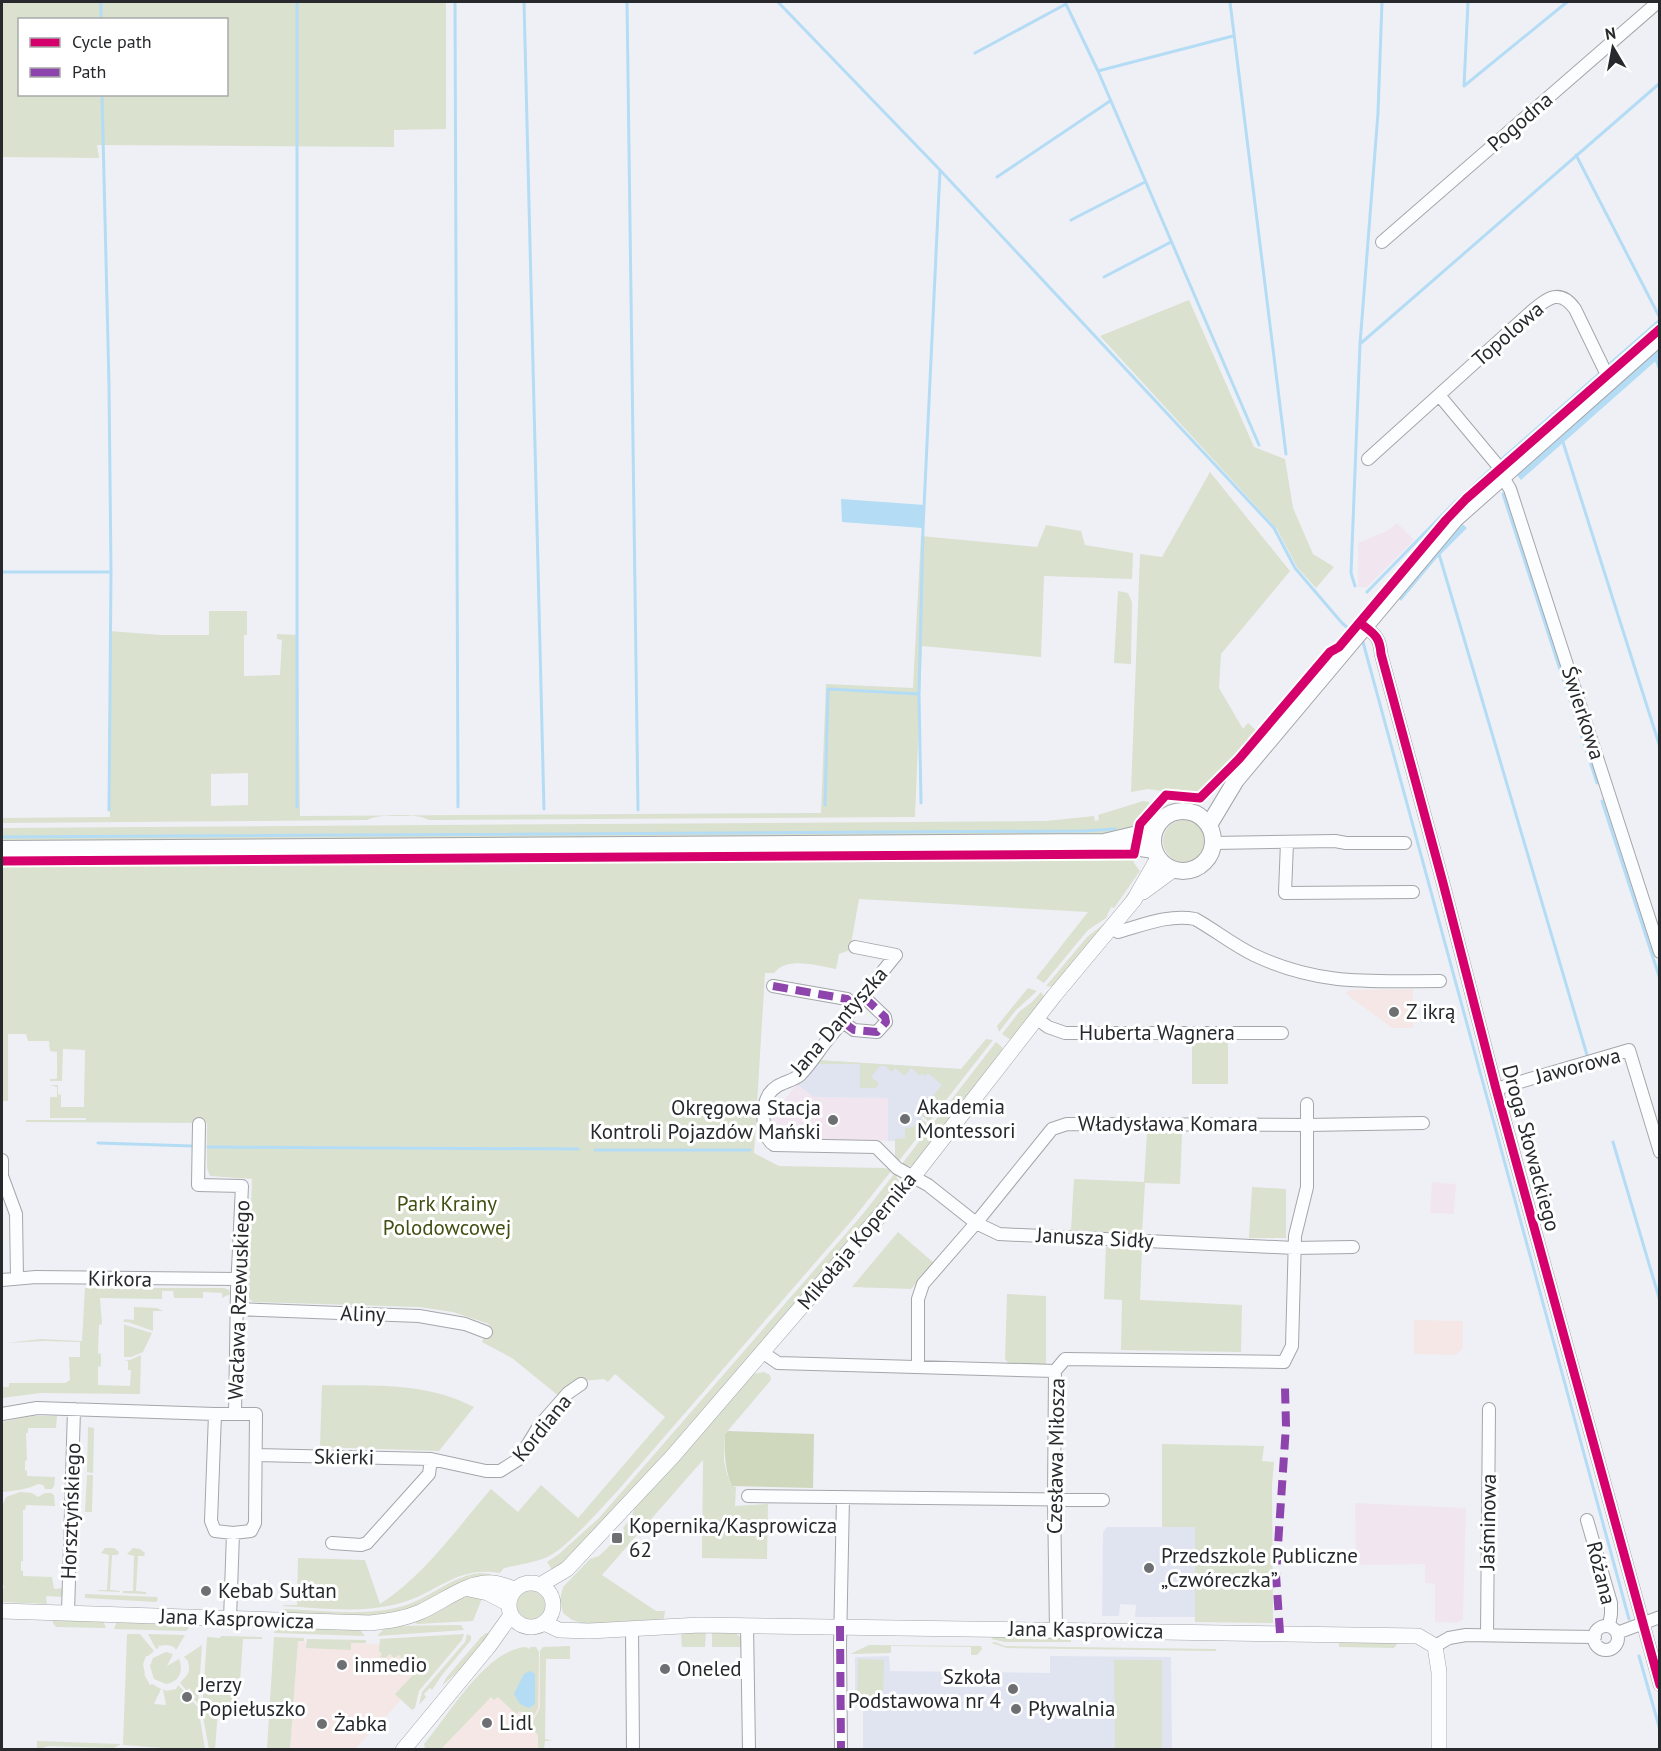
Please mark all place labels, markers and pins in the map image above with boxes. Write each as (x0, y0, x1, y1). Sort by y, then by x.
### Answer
place label: Z ikrą (1406, 998, 1455, 1025)
marker: Z ikrą (1387, 1005, 1401, 1019)
place label: Akademia Montessori (917, 1093, 1016, 1144)
place label: Okręgowa Stacja Kontroli Pojazdów Mański (590, 1094, 821, 1145)
marker: Akademia Montessori (898, 1112, 912, 1126)
marker: Okręgowa Stacja Kontroli Pojazdów Mański (826, 1113, 840, 1127)
place label: Kopernika/Kasprowicza 62 (629, 1512, 837, 1563)
marker: Kopernika/Kasprowicza 62 (610, 1531, 624, 1545)
place label: Przedszkole Publiczne „Czwóreczka” (1161, 1542, 1358, 1593)
marker: Przedszkole Publiczne „Czwóreczka” (1142, 1561, 1156, 1575)
place label: Kebab Sułtan (218, 1577, 337, 1604)
marker: Kebab Sułtan (199, 1584, 213, 1598)
place label: inmedio (354, 1651, 427, 1678)
place label: Oneled (677, 1655, 742, 1682)
marker: inmedio (335, 1658, 349, 1672)
marker: Oneled (658, 1662, 672, 1676)
place label: Szkoła Podstawowa nr 4 (848, 1663, 1001, 1714)
place label: Jerzy Popiełuszko (198, 1671, 306, 1722)
marker: Szkoła Podstawowa nr 4 (1006, 1682, 1020, 1696)
marker: Jerzy Popiełuszko (180, 1690, 194, 1704)
place label: Pływalnia (1028, 1695, 1115, 1722)
marker: Pływalnia (1009, 1702, 1023, 1716)
place label: Lidl (499, 1709, 533, 1736)
place label: Żabka (334, 1710, 387, 1737)
marker: Lidl (480, 1716, 494, 1730)
marker: Żabka (315, 1717, 329, 1731)

